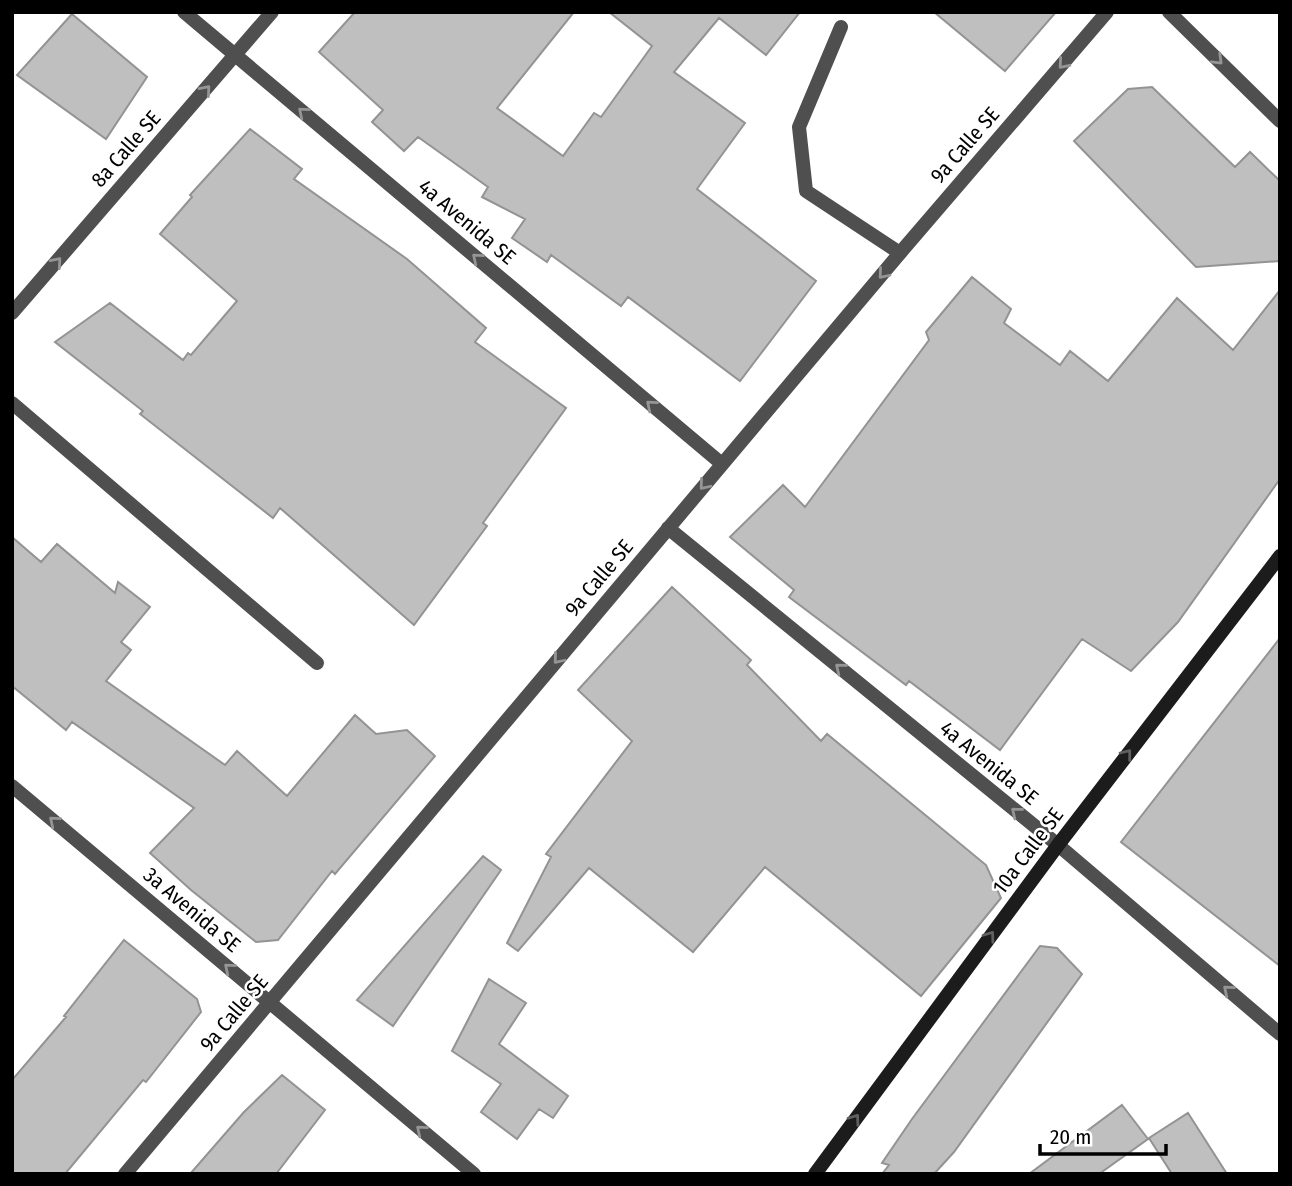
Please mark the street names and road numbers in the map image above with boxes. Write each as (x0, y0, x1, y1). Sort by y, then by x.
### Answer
street label: 9a Calle SE (925, 102, 1005, 188)
street label: 8a Calle SE (86, 105, 166, 193)
street label: 4a Avenida SE (413, 174, 521, 270)
street label: 9a Calle SE (559, 534, 639, 622)
street label: 4a Avenida SE (935, 715, 1044, 811)
street label: 10a Calle SE (987, 803, 1069, 899)
street label: 3a Avenida SE (138, 862, 246, 958)
street label: 9a Calle SE (194, 969, 274, 1057)

